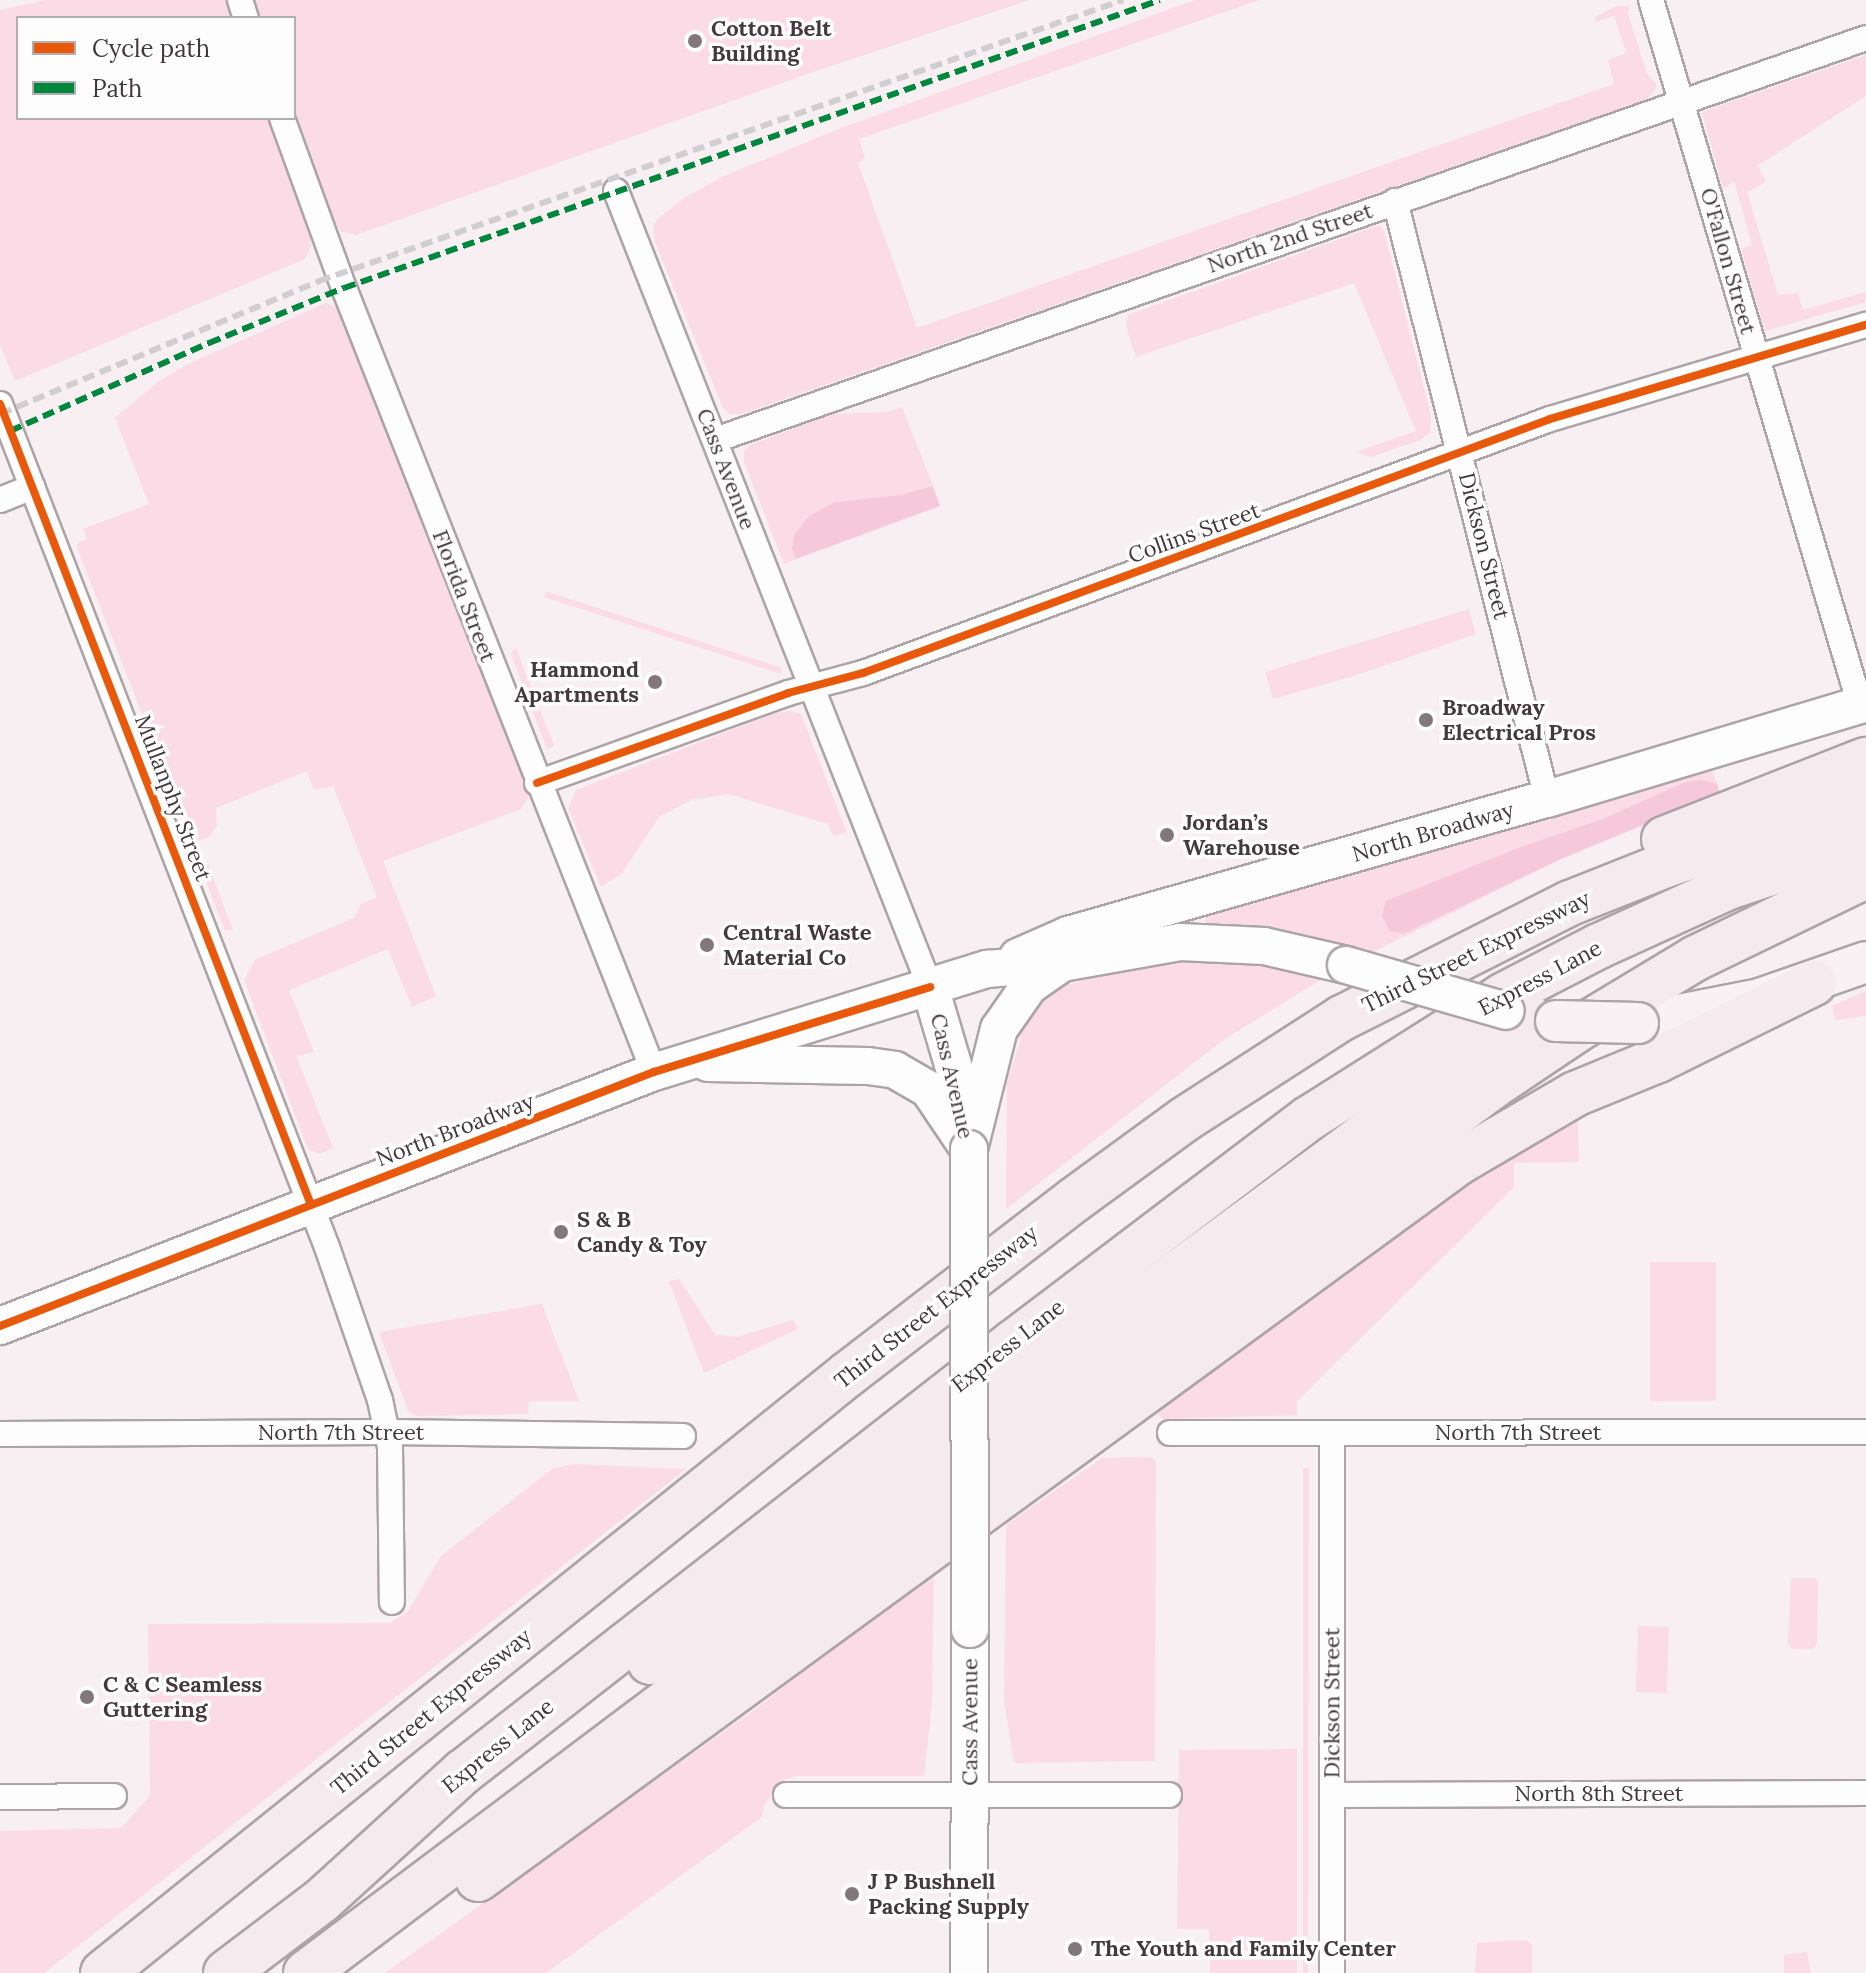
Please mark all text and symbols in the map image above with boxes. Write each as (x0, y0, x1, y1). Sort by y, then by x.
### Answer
place label: Cotton Belt Building (711, 15, 831, 66)
legend (16, 16, 296, 120)
marker: Cotton Belt Building (686, 32, 704, 50)
text: Cycle path (92, 33, 210, 64)
text: Path (92, 73, 142, 104)
street label: O'Fallon Street (1695, 185, 1761, 337)
street label: North 2nd Street (1204, 197, 1376, 279)
street label: Cass Avenue (691, 405, 761, 533)
street label: Dickson Street (1453, 470, 1515, 622)
street label: Collins Street (1125, 497, 1263, 569)
street label: Florida Street (427, 526, 501, 666)
place label: Hammond Apartments (515, 656, 639, 708)
marker: Hammond Apartments (646, 673, 664, 691)
place label: Broadway Electrical Pros (1442, 694, 1596, 746)
street label: Mullanphy Street (129, 711, 217, 885)
marker: Broadway Electrical Pros (1417, 711, 1435, 729)
street label: North Broadway (1349, 796, 1517, 868)
place label: Jordan’s Warehouse (1183, 809, 1300, 860)
marker: Jordan’s Warehouse (1158, 826, 1176, 844)
street label: Third Street Expressway (1358, 885, 1594, 1019)
place label: Central Waste Material Co (723, 919, 872, 970)
street label: Express Lane (1474, 934, 1606, 1022)
marker: Central Waste Material Co (698, 936, 716, 954)
street label: Cass Avenue (925, 1011, 979, 1141)
street label: North Broadway (372, 1088, 538, 1172)
place label: S & B Candy & Toy (577, 1206, 707, 1258)
street label: Third Street Expressway (829, 1220, 1043, 1394)
marker: S & B Candy & Toy (552, 1223, 570, 1241)
street label: Express Lane (946, 1294, 1070, 1398)
street label: North 7th Street (258, 1420, 424, 1446)
street label: North 7th Street (1435, 1420, 1601, 1446)
street label: Third Street Expressway (325, 1623, 537, 1801)
street label: Dickson Street (1319, 1628, 1345, 1778)
street label: Cass Avenue (957, 1658, 983, 1786)
place label: C & C Seamless Guttering (103, 1671, 262, 1722)
marker: C & C Seamless Guttering (78, 1688, 96, 1706)
street label: Express Lane (437, 1693, 559, 1799)
street label: North 8th Street (1515, 1781, 1683, 1807)
place label: J P Bushnell Packing Supply (868, 1868, 1029, 1920)
marker: J P Bushnell Packing Supply (843, 1885, 861, 1903)
place label: The Youth and Family Center (1091, 1936, 1396, 1962)
marker: The Youth and Family Center (1066, 1940, 1084, 1958)

